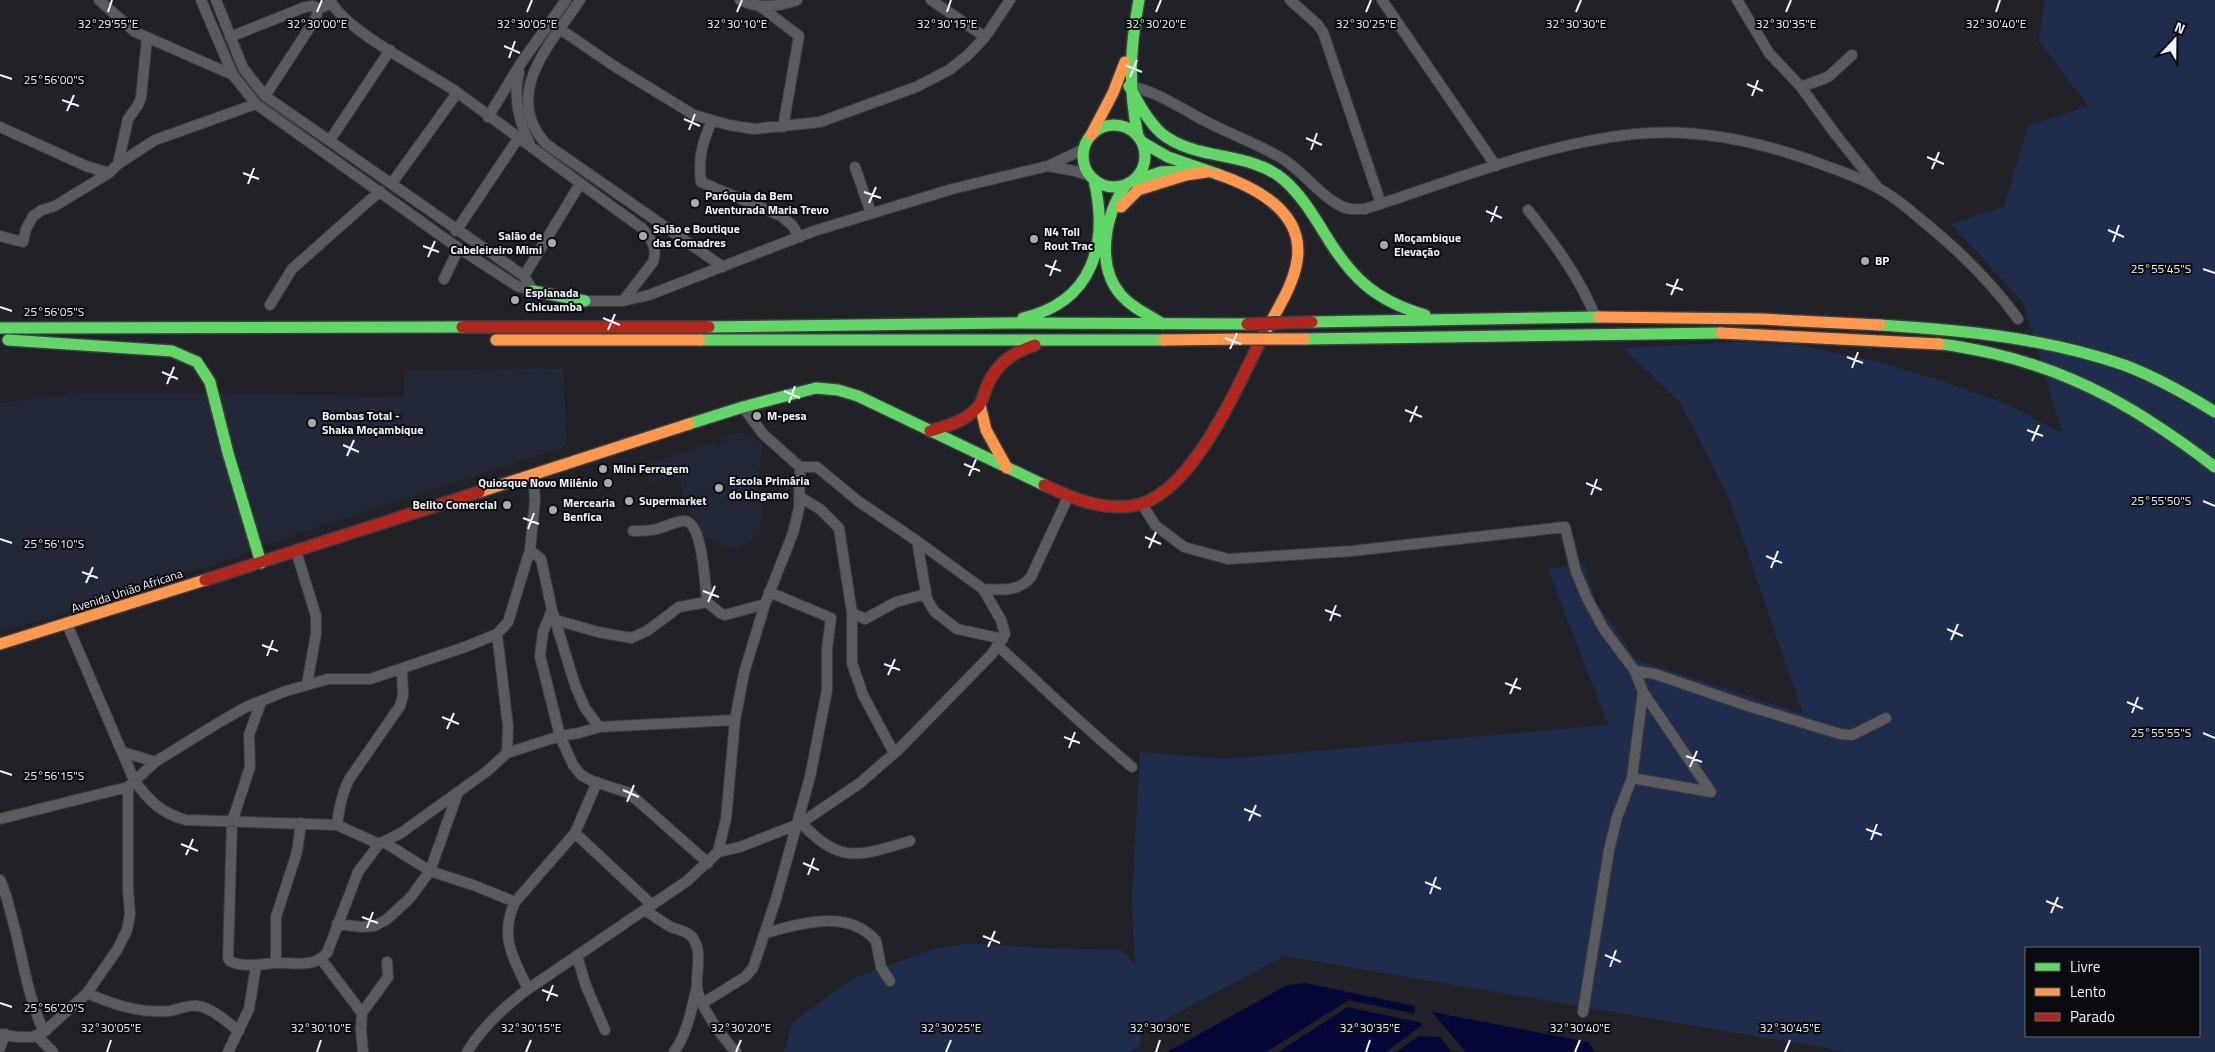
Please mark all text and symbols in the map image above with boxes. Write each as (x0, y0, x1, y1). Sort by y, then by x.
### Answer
text: 32°29'55"E (78, 14, 139, 33)
text: 32°30'00"E (287, 14, 348, 33)
text: 32°30'05"E (497, 14, 558, 33)
text: 32°30'10"E (707, 14, 768, 33)
text: 32°30'15"E (917, 14, 978, 33)
text: 32°30'20"E (1126, 14, 1187, 33)
text: 32°30'25"E (1336, 14, 1397, 33)
text: 32°30'30"E (1546, 14, 1607, 33)
text: 32°30'35"E (1756, 14, 1817, 33)
text: 32°30'40"E (1966, 14, 2027, 33)
north arrow (2150, 15, 2200, 65)
text: N (2172, 16, 2188, 39)
text: 25°56'00"S (24, 70, 84, 89)
place label: Paróquia da Bem Aventurada Maria Trevo (705, 186, 829, 219)
marker: Paróquia da Bem Aventurada Maria Trevo (689, 197, 701, 209)
place label: Salão e Boutique das Comadres (653, 219, 740, 252)
place label: N4 Toll Rout Trac (1044, 222, 1093, 255)
place label: Salão de Cabeleireiro Mimi (451, 226, 542, 259)
place label: Moçambique Elevação (1394, 228, 1461, 261)
marker: Salão e Boutique das Comadres (637, 230, 649, 242)
marker: N4 Toll Rout Trac (1028, 233, 1040, 245)
marker: Salão de Cabeleireiro Mimi (546, 237, 558, 249)
marker: Moçambique Elevação (1378, 239, 1390, 251)
place label: BP (1875, 251, 1889, 270)
marker: BP (1859, 255, 1871, 267)
text: 25°55'45"S (2131, 259, 2191, 278)
place label: Esplanada Chicuamba (525, 283, 582, 316)
marker: Esplanada Chicuamba (509, 294, 521, 306)
text: 25°56'05"S (24, 302, 84, 321)
place label: Bombas Total - Shaka Moçambique (322, 406, 423, 439)
place label: M-pesa (767, 406, 807, 425)
marker: M-pesa (751, 410, 763, 422)
marker: Bombas Total - Shaka Moçambique (306, 417, 318, 429)
place label: Mini Ferragem (613, 459, 689, 478)
marker: Mini Ferragem (597, 463, 609, 475)
place label: Escola Primária do Lingamo (729, 471, 810, 504)
place label: Quiosque Novo Milénio (478, 473, 598, 492)
marker: Quiosque Novo Milénio (602, 477, 614, 489)
marker: Escola Primária do Lingamo (713, 482, 725, 494)
place label: Supermarket (639, 491, 707, 510)
text: 25°55'50"S (2131, 491, 2191, 510)
place label: Mercearia Benfica (563, 493, 615, 526)
place label: Belito Comercial (413, 495, 497, 514)
marker: Supermarket (623, 495, 635, 507)
marker: Belito Comercial (501, 499, 513, 511)
marker: Mercearia Benfica (547, 504, 559, 516)
text: 25°56'10"S (24, 534, 84, 553)
street label: Avenida União Africana (69, 564, 185, 617)
text: 25°55'55"S (2131, 723, 2191, 742)
text: 25°56'15"S (24, 766, 84, 785)
legend (2025, 947, 2200, 1037)
text: Livre (2070, 955, 2100, 978)
text: Lento (2070, 980, 2106, 1003)
text: 25°56'20"S (24, 998, 84, 1017)
text: Parado (2070, 1005, 2115, 1028)
text: 32°30'05"E (81, 1018, 142, 1037)
text: 32°30'10"E (291, 1018, 352, 1037)
text: 32°30'15"E (501, 1018, 562, 1037)
text: 32°30'20"E (711, 1018, 772, 1037)
text: 32°30'25"E (921, 1018, 982, 1037)
text: 32°30'30"E (1130, 1018, 1191, 1037)
text: 32°30'35"E (1340, 1018, 1401, 1037)
text: 32°30'40"E (1550, 1018, 1611, 1037)
text: 32°30'45"E (1760, 1018, 1821, 1037)

